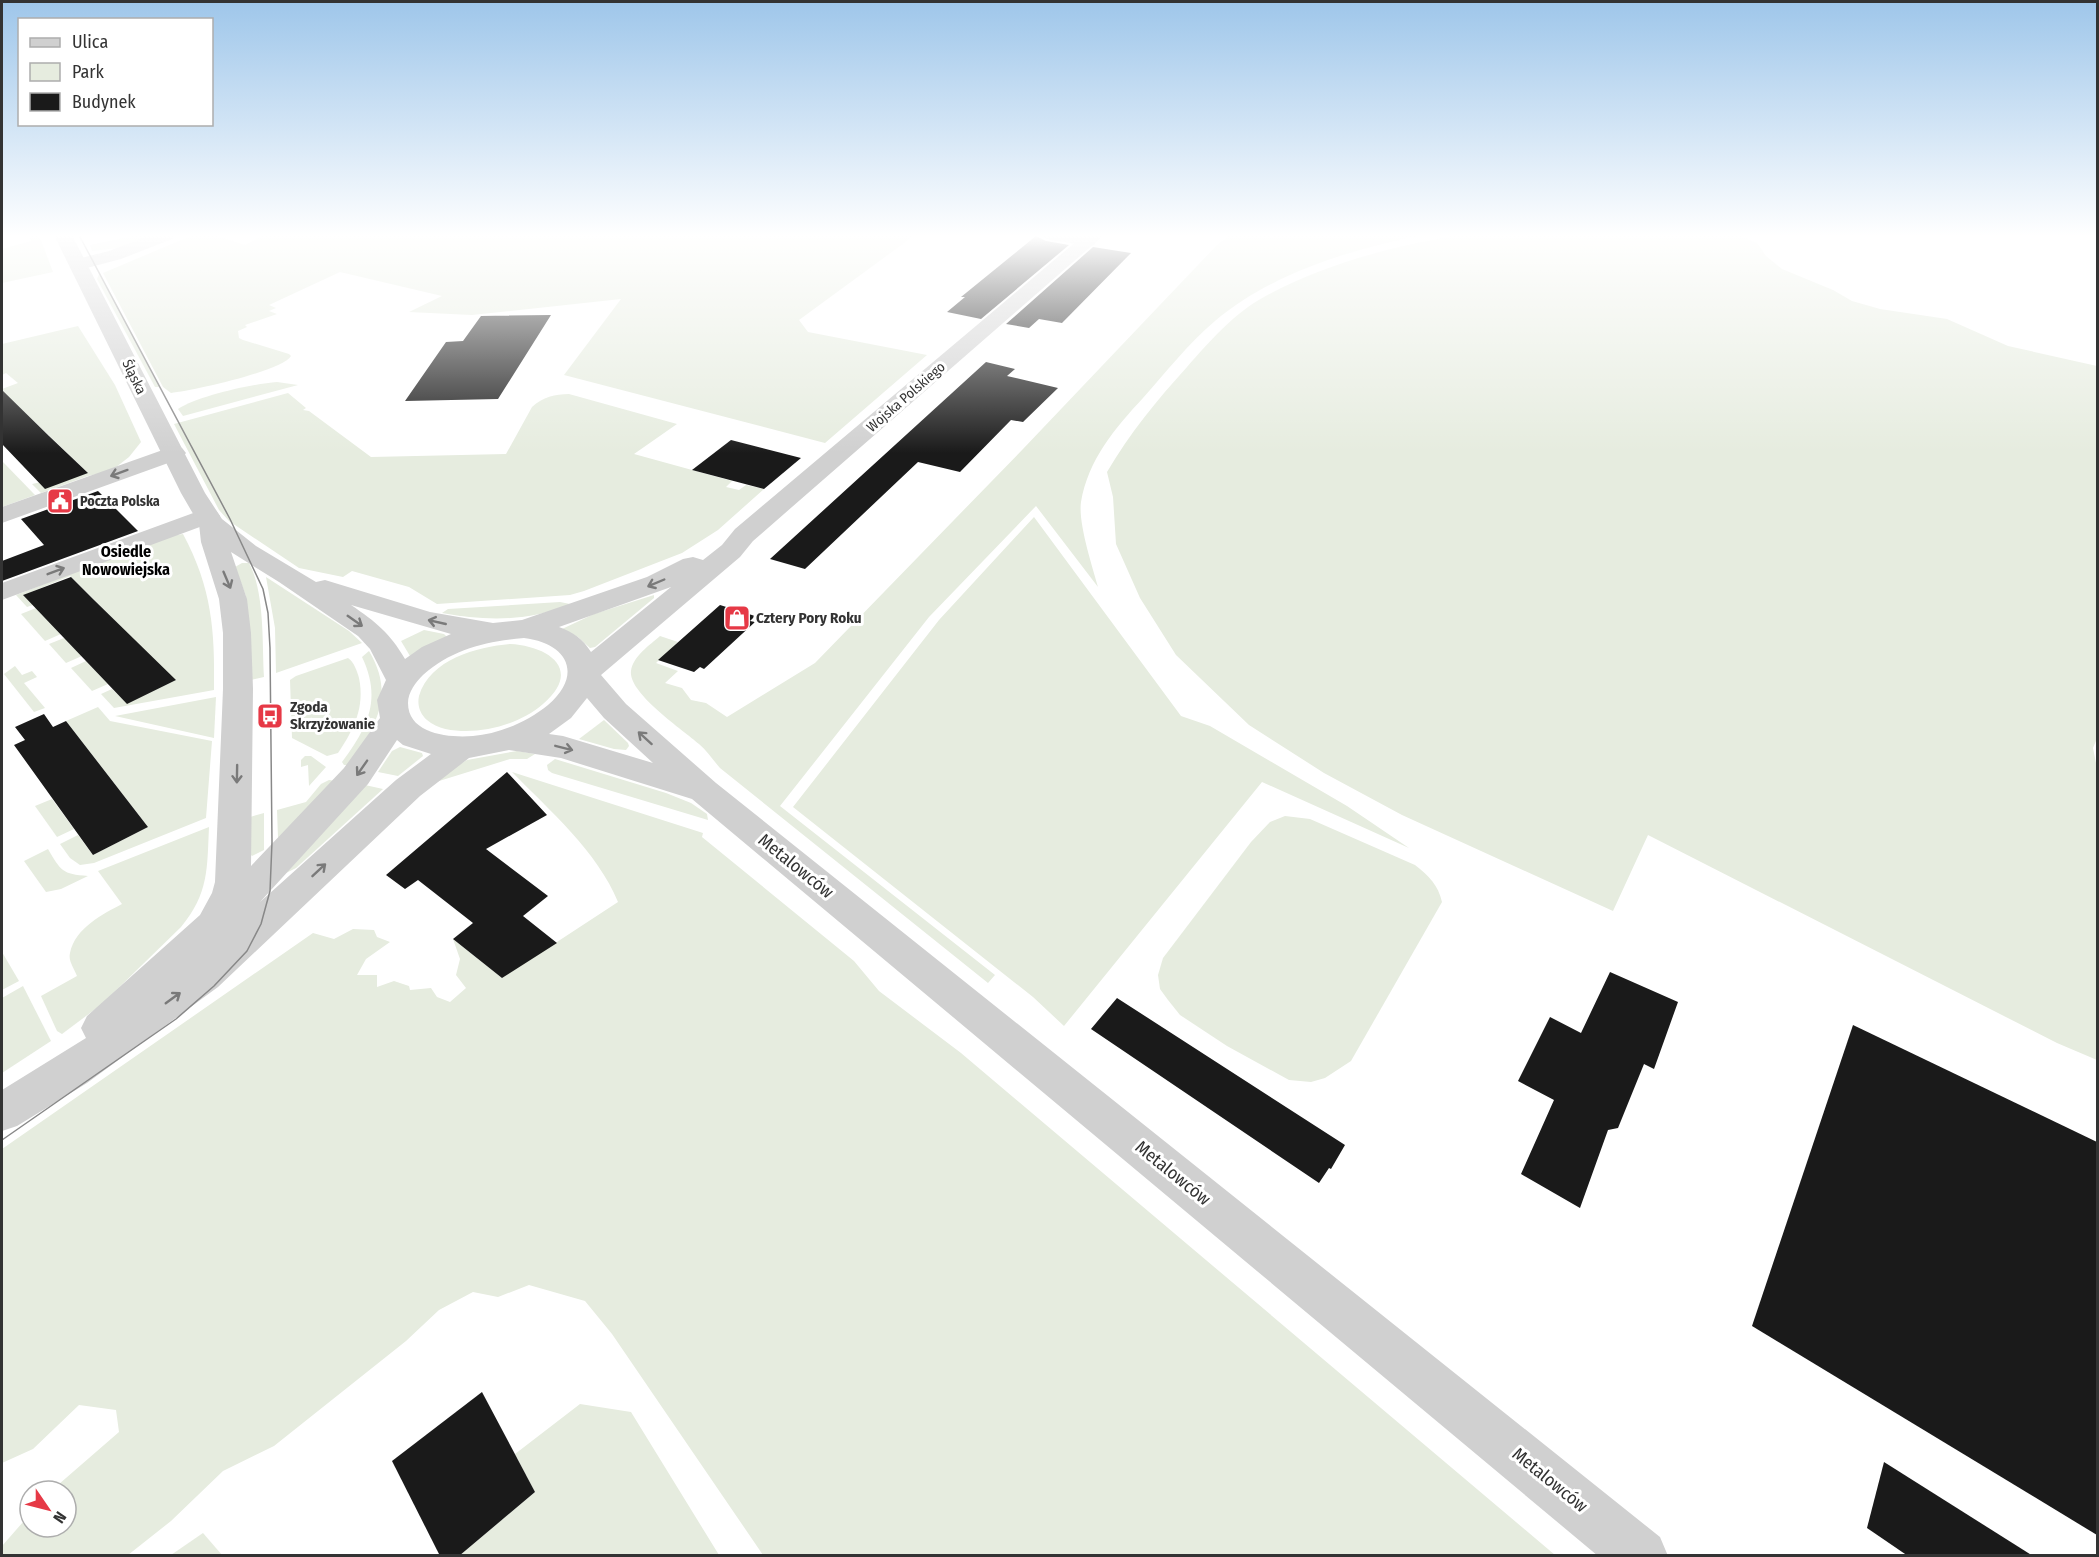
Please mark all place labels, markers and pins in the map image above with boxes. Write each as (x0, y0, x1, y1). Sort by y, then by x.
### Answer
public building icon: Poczta Polska (45, 486, 75, 516)
place label: Poczta Polska (80, 493, 160, 510)
shop icon: Cztery Pory Roku (722, 603, 752, 633)
place label: Cztery Pory Roku (756, 609, 861, 627)
place label: Zgoda Skrzyżowanie (290, 698, 376, 733)
bus stop icon: Zgoda Skrzyżowanie (255, 701, 285, 731)

